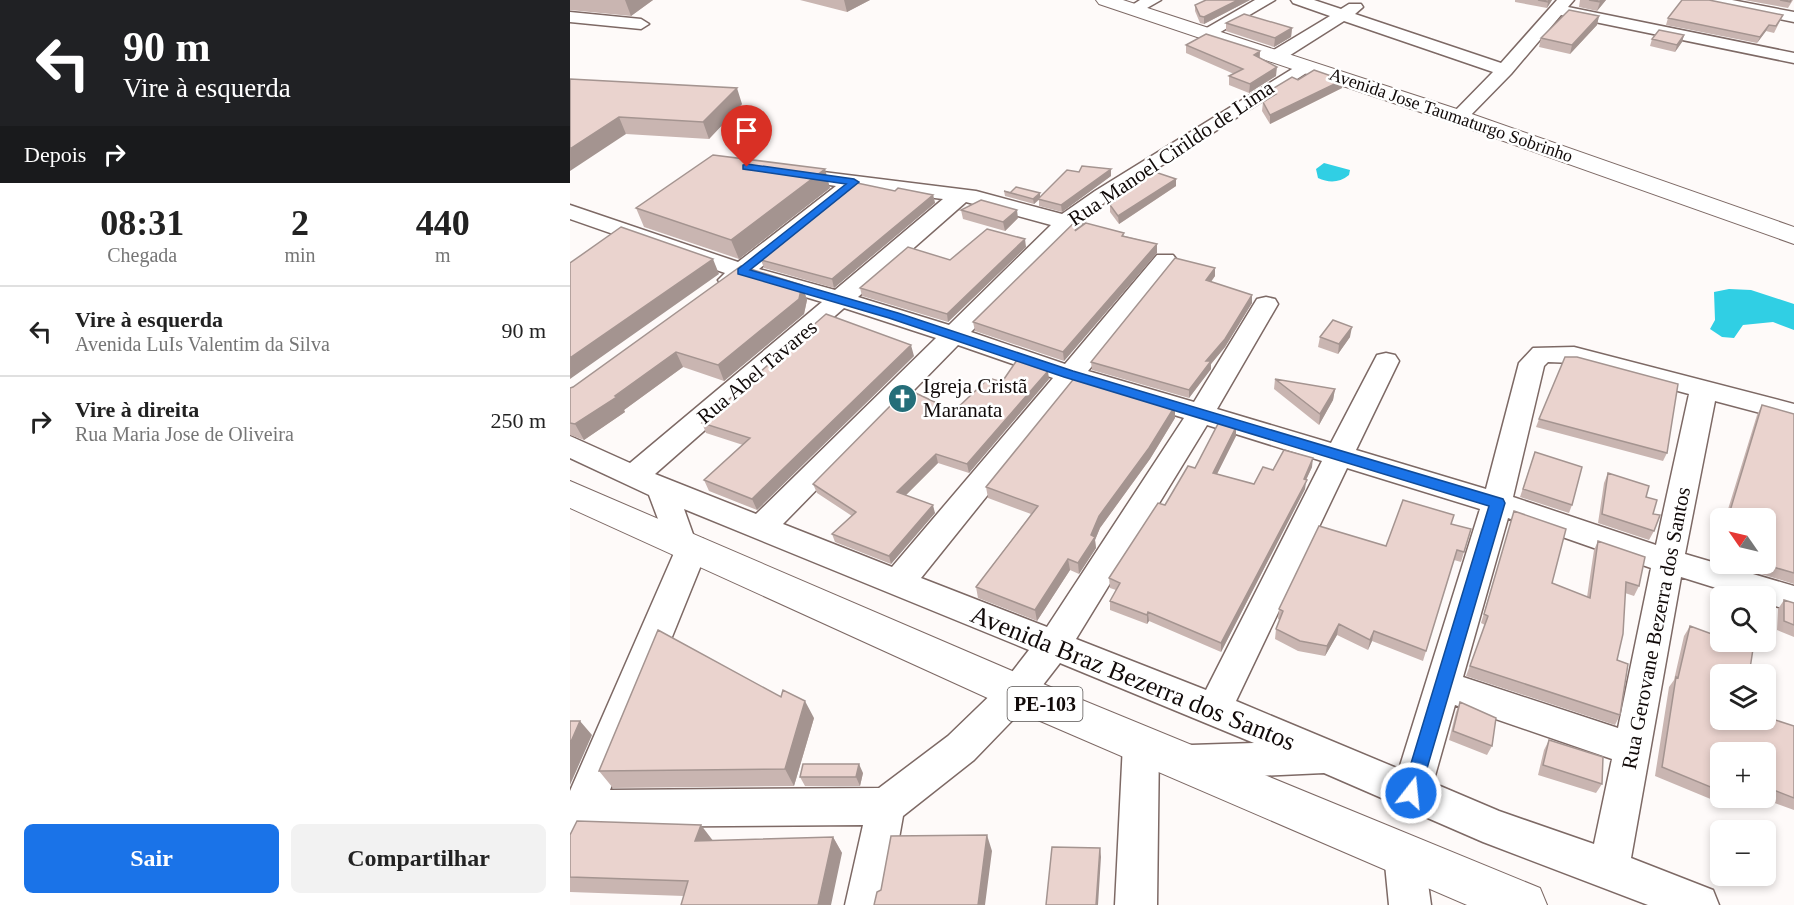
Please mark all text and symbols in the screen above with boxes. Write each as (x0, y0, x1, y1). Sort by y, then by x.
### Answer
icon: left (24, 24, 102, 102)
text: 90 m (123, 24, 211, 70)
street label: Avenida Jose Taumaturgo Sobrinho (1327, 64, 1575, 166)
text: Vire à esquerda (123, 73, 291, 103)
street label: Rua Manoel Cirildo de Lima (1064, 75, 1279, 231)
pin (721, 105, 772, 167)
icon: arrive (730, 114, 763, 147)
icon: right (98, 138, 131, 171)
text: Depois (24, 142, 86, 167)
text: 08:31 (100, 203, 184, 243)
text: 2 (291, 203, 309, 243)
text: 440 (416, 203, 470, 243)
text: Chegada (107, 244, 177, 266)
text: min (284, 244, 316, 266)
text: m (435, 244, 451, 266)
text: Vire à esquerda (75, 307, 223, 332)
icon: left (24, 315, 57, 348)
street label: Rua Abel Tavares (692, 315, 822, 429)
text: 90 m (501, 318, 546, 343)
text: Avenida LuIs Valentim da Silva (75, 333, 330, 355)
place label: Igreja Cristã Maranata (923, 374, 1028, 422)
church icon: Igreja Cristã Maranata (886, 382, 918, 414)
text: Vire à direita (75, 397, 199, 422)
icon: right (24, 405, 57, 438)
text: 250 m (490, 408, 546, 433)
text: Rua Maria Jose de Oliveira (75, 423, 294, 445)
street label: Rua Gerovane Bezerra dos Santos (1617, 485, 1695, 771)
north arrow (1710, 508, 1776, 574)
map controls (1710, 508, 1776, 886)
button: search (1710, 586, 1776, 652)
street label: Avenida Braz Bezerra dos Santos (966, 599, 1300, 757)
button: layers (1710, 664, 1776, 730)
road number: PE-103 (1008, 687, 1082, 721)
button: + (1710, 742, 1776, 808)
position arrow (1379, 761, 1443, 825)
button: − (1710, 820, 1776, 886)
button: Sair (24, 824, 279, 893)
button: Compartilhar (291, 824, 546, 893)

